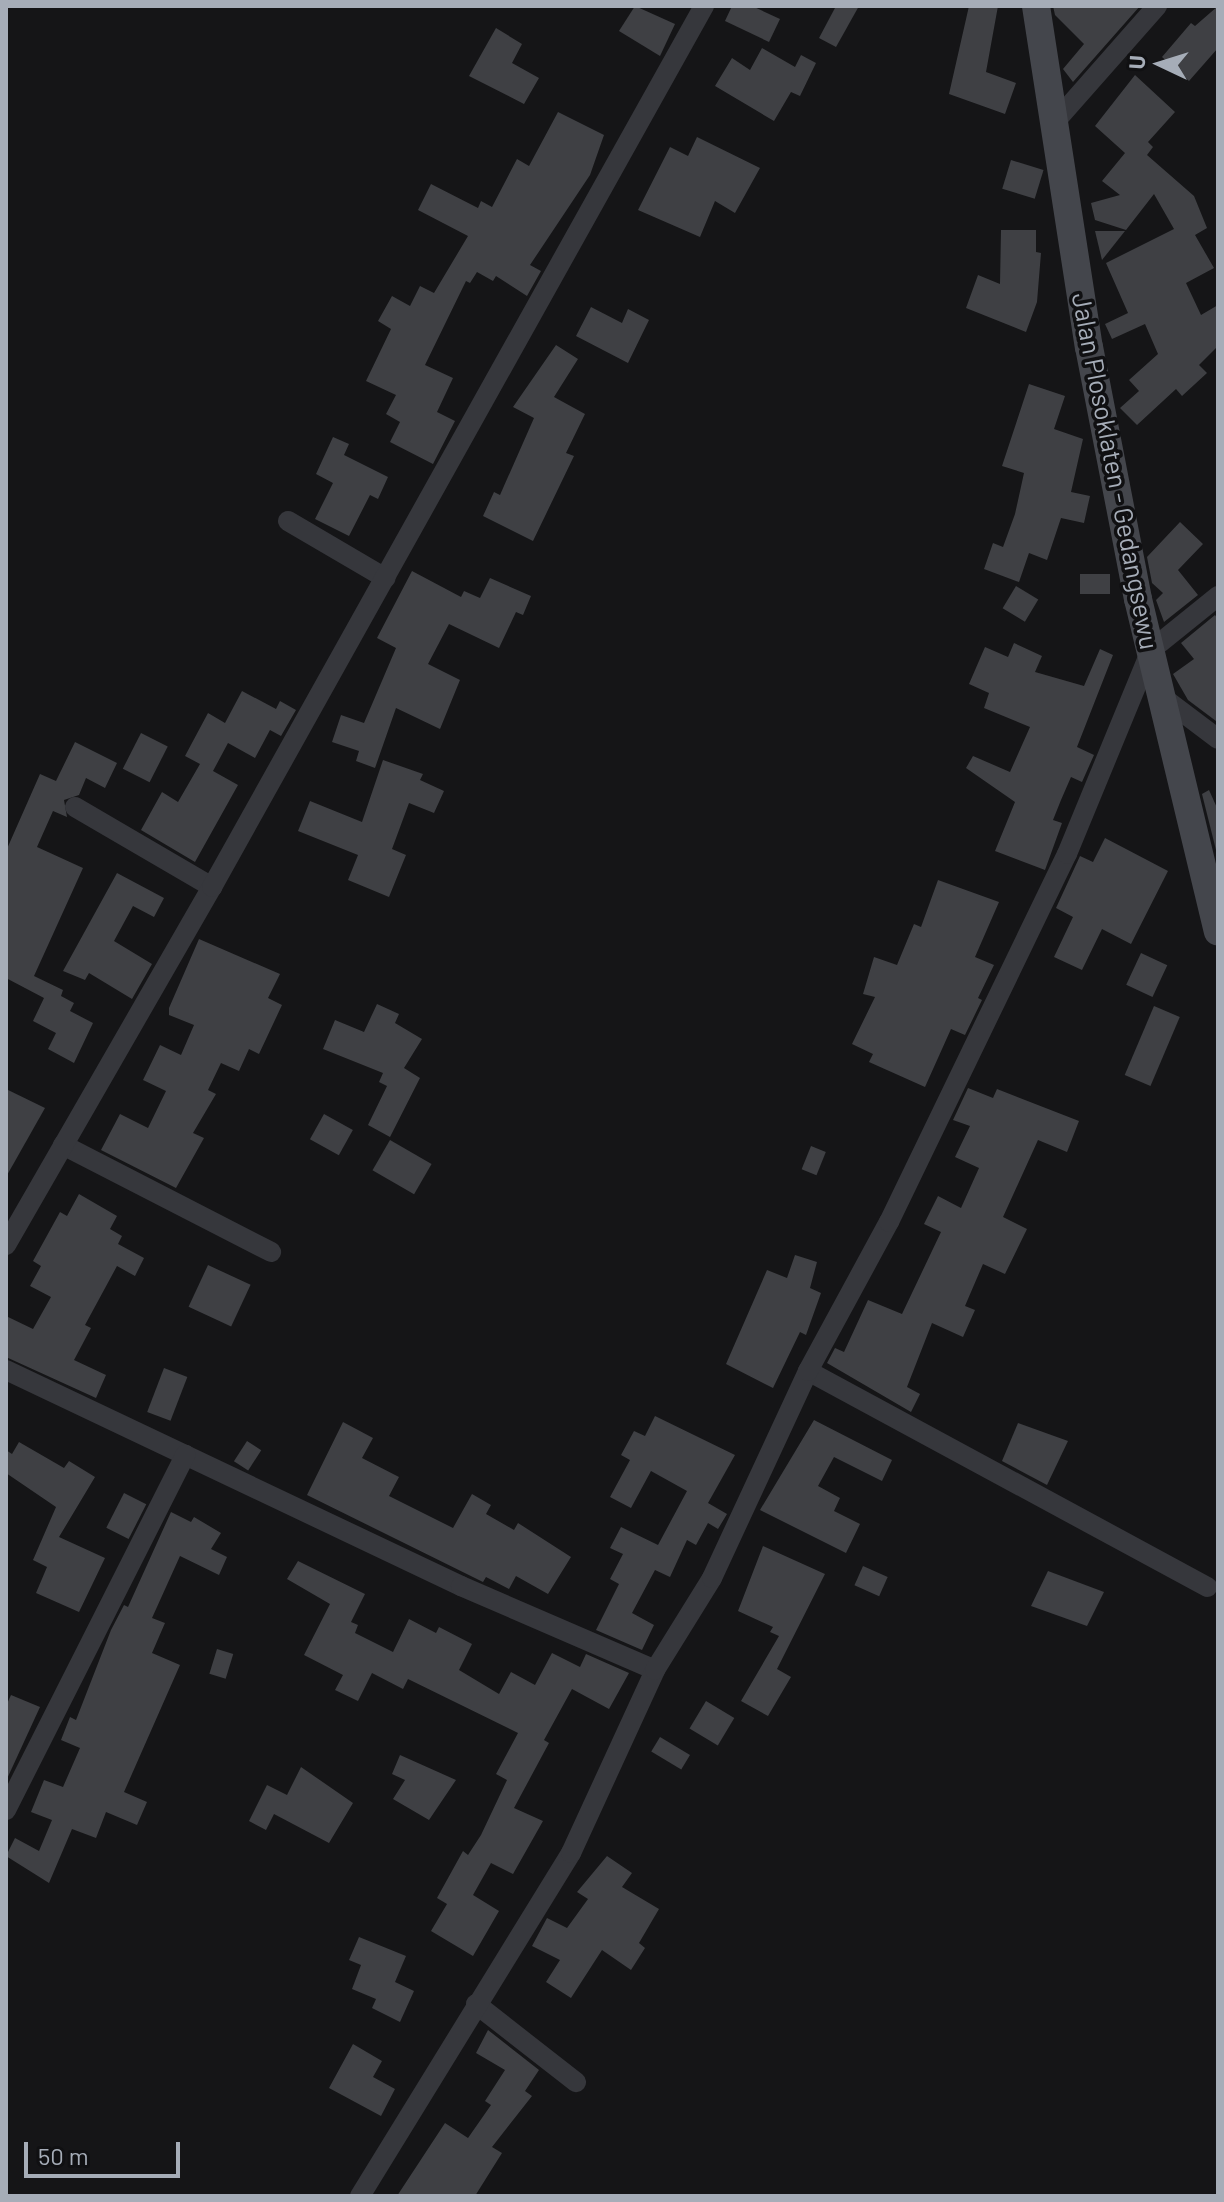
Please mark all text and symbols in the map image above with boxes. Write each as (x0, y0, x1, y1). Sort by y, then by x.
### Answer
north arrow (1120, 24, 1200, 104)
text: U (1123, 55, 1150, 70)
street label: Jalan Plosoklaten - Gedangsewu (1066, 290, 1166, 652)
scale bar (28, 2126, 184, 2176)
text: 50 m (38, 2141, 89, 2170)

